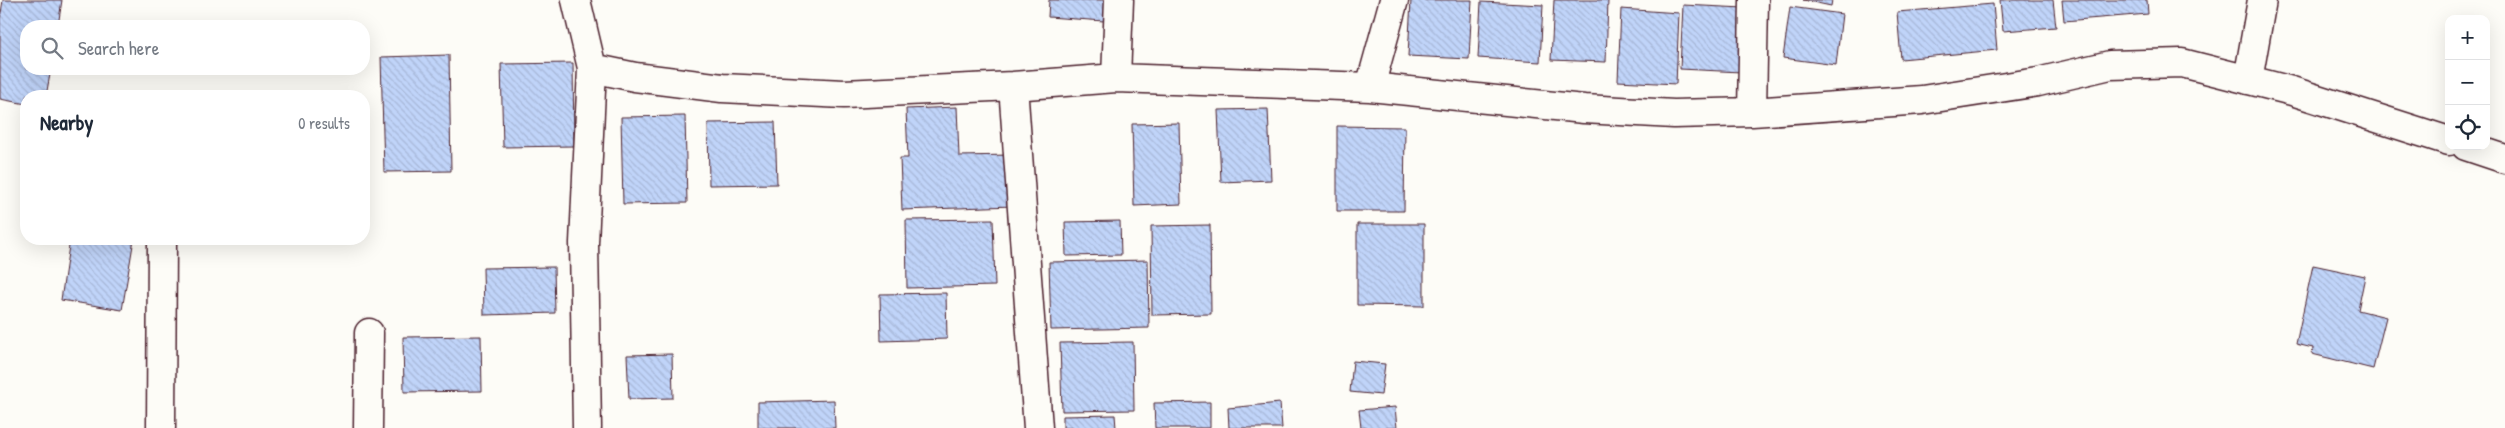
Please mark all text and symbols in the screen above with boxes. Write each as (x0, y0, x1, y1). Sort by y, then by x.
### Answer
map controls (2445, 15, 2490, 150)
button: + (2445, 15, 2490, 60)
search box (20, 20, 370, 75)
icon: search (38, 34, 66, 62)
text: Search here (78, 35, 159, 61)
button: − (2445, 60, 2490, 105)
button: locate (2445, 105, 2490, 150)
text: Nearby (40, 108, 93, 137)
text: 0 results (298, 112, 350, 134)

